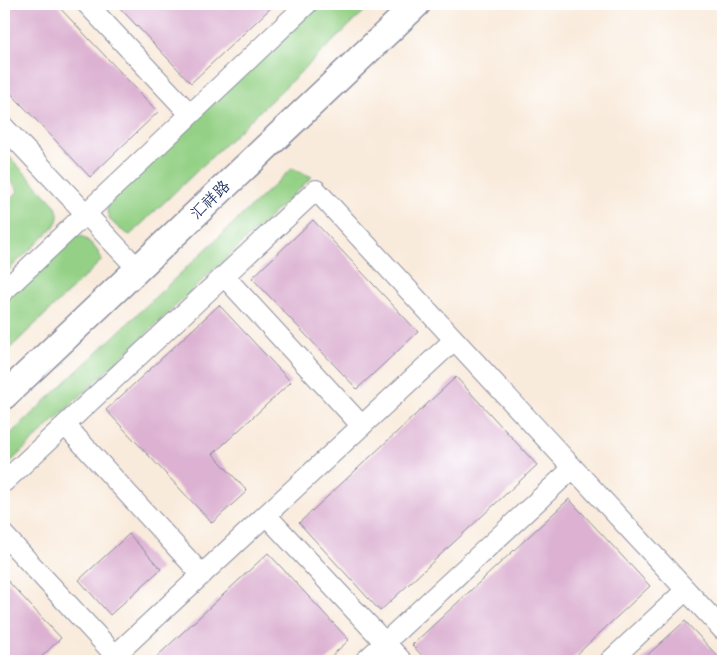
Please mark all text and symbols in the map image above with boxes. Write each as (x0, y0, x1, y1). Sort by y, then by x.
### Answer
street label: 汇祥路 (186, 177, 234, 223)

